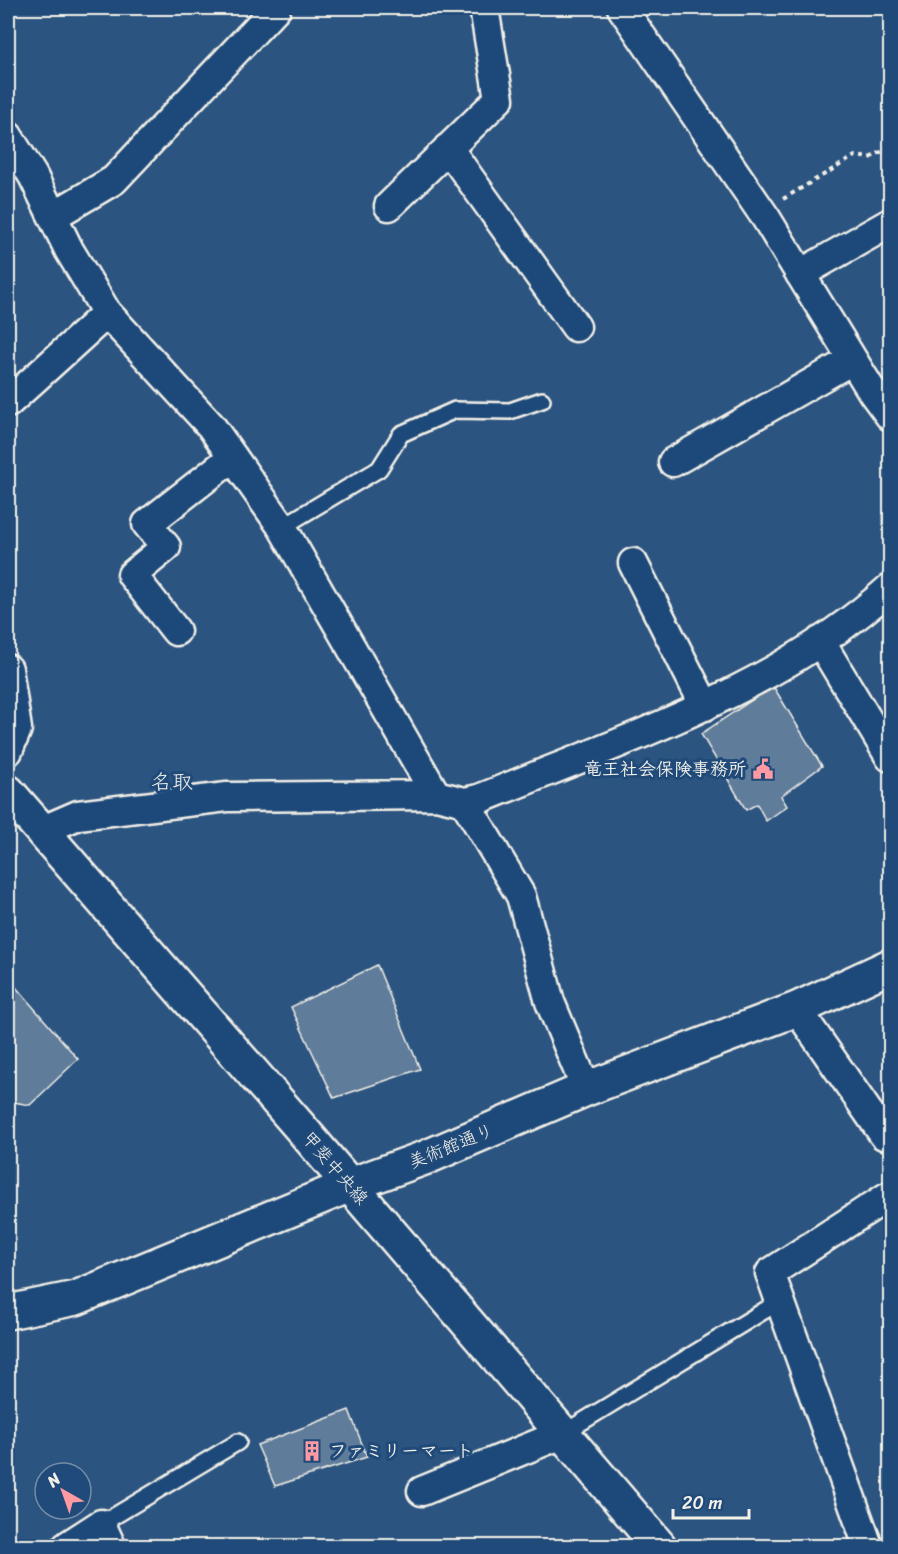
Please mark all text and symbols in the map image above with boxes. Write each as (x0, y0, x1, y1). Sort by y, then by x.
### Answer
place label: 竜王社会保険事務所 (584, 753, 746, 785)
public building icon: 竜王社会保険事務所 (751, 757, 775, 781)
district label: 名取 (151, 763, 193, 801)
street label: 美術館通り (403, 1114, 499, 1178)
street label: 甲斐中央線 (293, 1124, 377, 1212)
place label: ファミリーマート (329, 1435, 474, 1467)
building icon: ファミリーマート (300, 1439, 324, 1463)
north arrow (33, 1461, 93, 1521)
text: N (39, 1465, 68, 1495)
scale bar (673, 1482, 750, 1520)
text: 20 m (682, 1487, 722, 1519)

